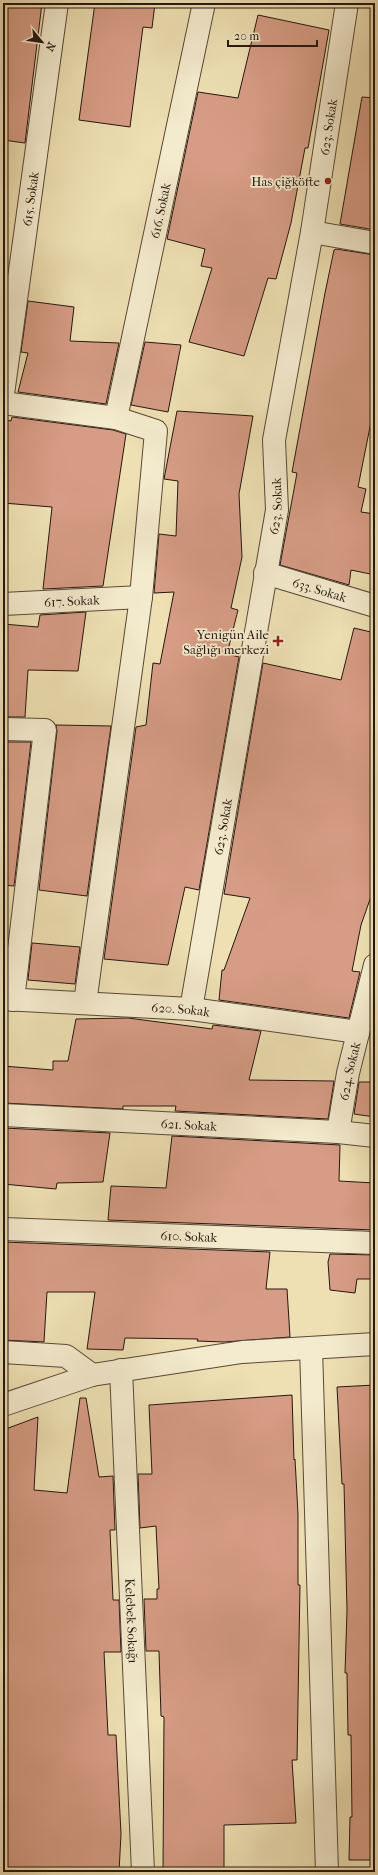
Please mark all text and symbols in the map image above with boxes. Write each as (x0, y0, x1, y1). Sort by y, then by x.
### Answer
north arrow (22, 22, 62, 62)
scale bar (228, 22, 317, 48)
text: 20 m (234, 29, 259, 43)
text: N (42, 40, 58, 54)
street label: 623. Sokak (316, 97, 340, 156)
street label: 615. Sokak (19, 170, 41, 227)
place label: Has çiğköfte (251, 174, 321, 190)
marker: Has çiğköfte (323, 176, 333, 186)
street label: 616. Sokak (147, 181, 173, 240)
street label: 623. Sokak (265, 477, 285, 536)
street label: 633. Sokak (291, 574, 349, 605)
street label: 617. Sokak (44, 592, 100, 609)
place label: Yenigün Aile Sağlığı merkezi (183, 627, 270, 657)
marker: Yenigün Aile Sağlığı merkezi (272, 635, 284, 647)
street label: 623. Sokak (210, 797, 235, 856)
street label: 620. Sokak (151, 999, 211, 1019)
street label: 624. Sokak (336, 1040, 363, 1102)
street label: 621. Sokak (160, 1116, 218, 1133)
street label: 610. Sokak (160, 1227, 218, 1245)
street label: Kelebek Sokağı (123, 1578, 141, 1664)

